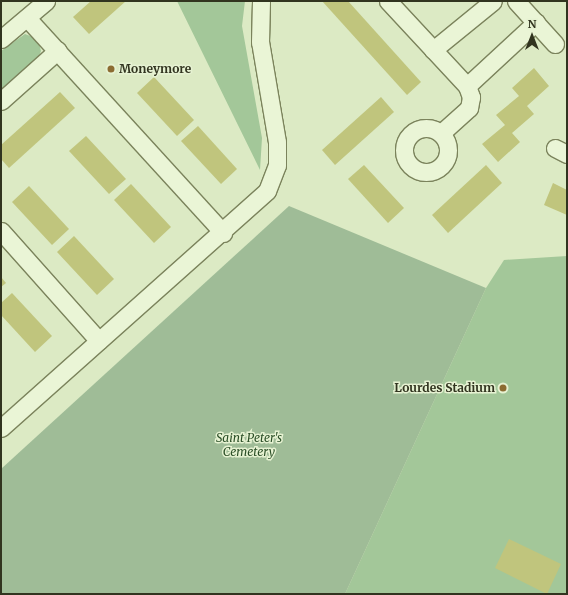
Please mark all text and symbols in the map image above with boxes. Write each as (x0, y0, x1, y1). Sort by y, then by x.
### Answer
north arrow (512, 16, 552, 56)
text: N (528, 17, 536, 31)
place label: Moneymore (119, 62, 191, 76)
marker: Moneymore (106, 64, 116, 74)
place label: Lourdes Stadium (394, 381, 495, 395)
marker: Lourdes Stadium (498, 383, 508, 393)
park label: Saint Peter's Cemetery (216, 431, 282, 459)

